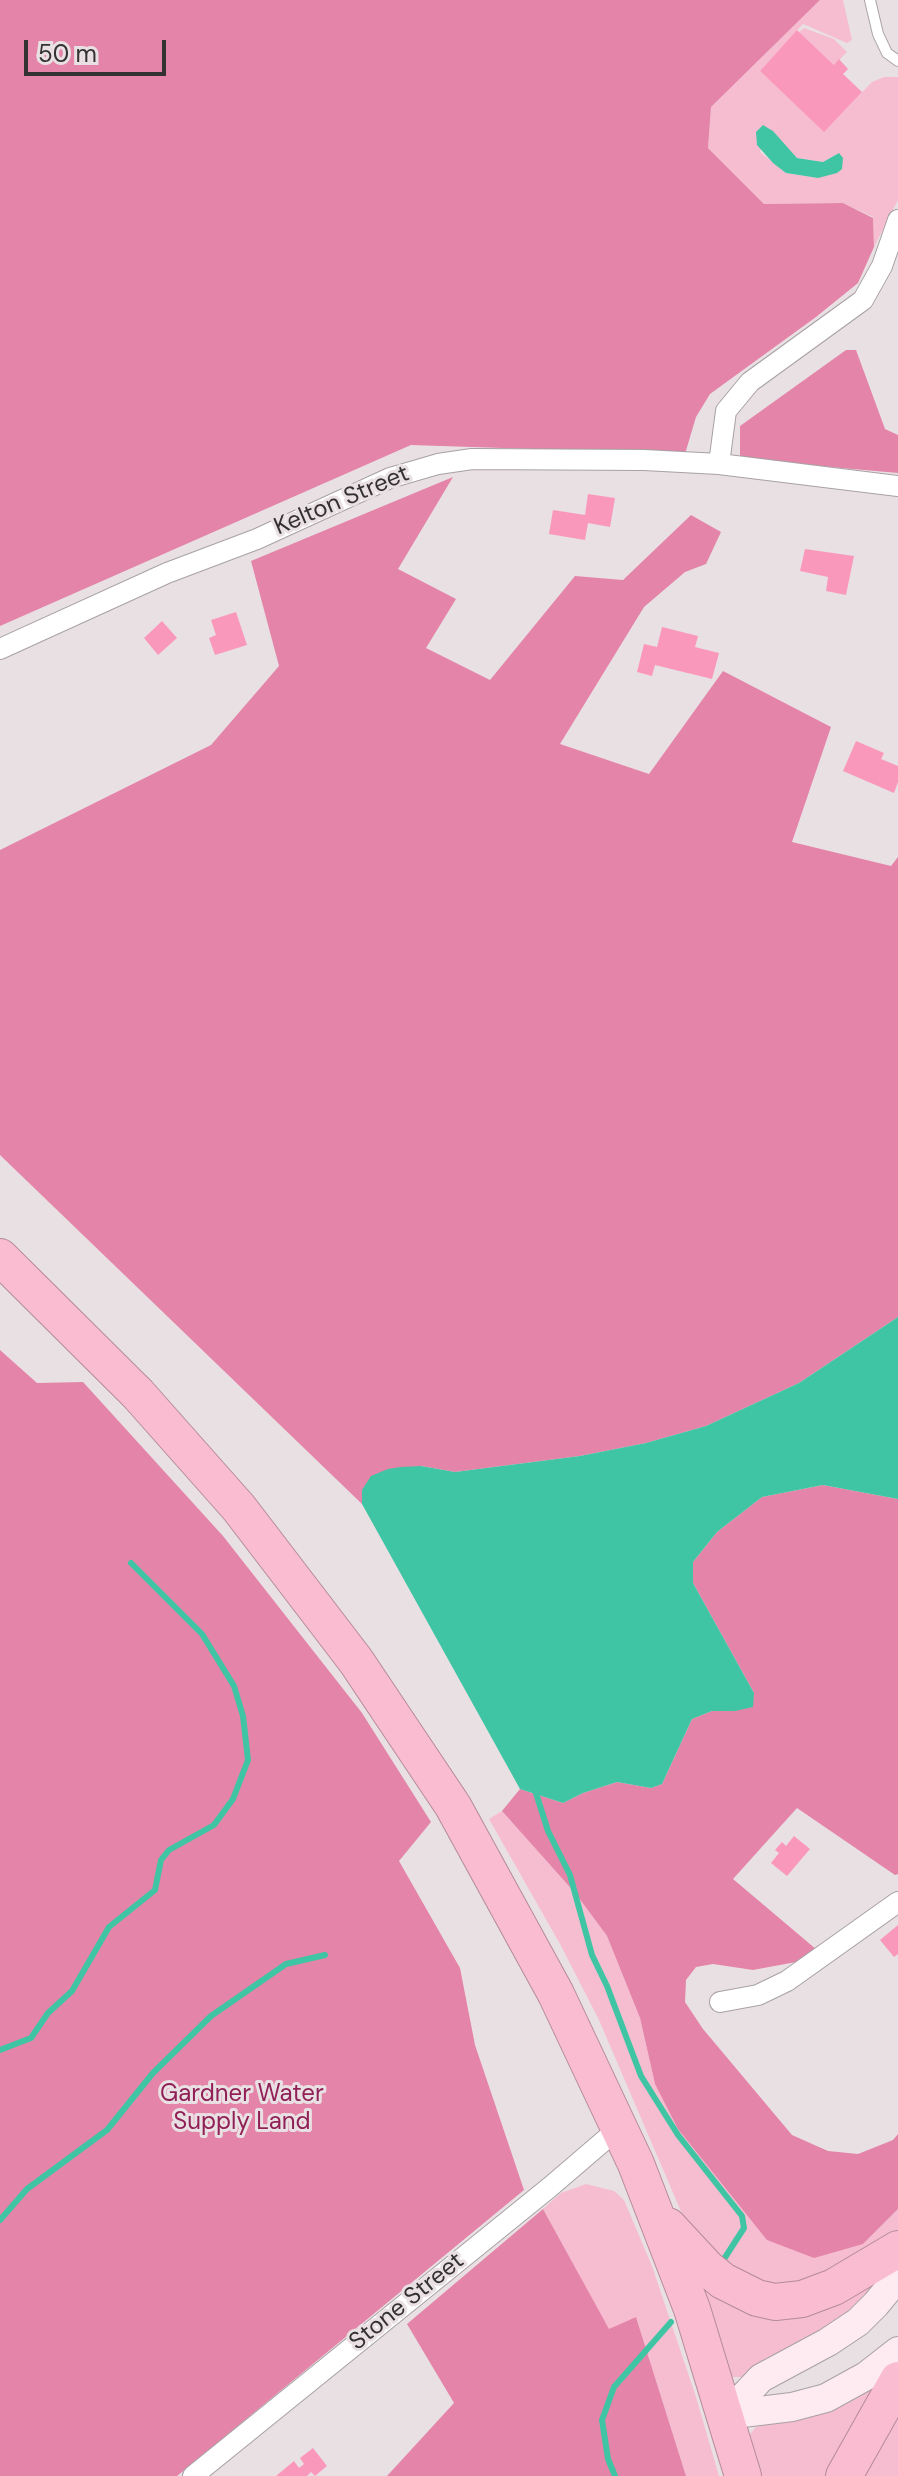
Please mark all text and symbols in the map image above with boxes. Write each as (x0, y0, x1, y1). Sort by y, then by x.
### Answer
scale bar (28, 24, 170, 74)
text: 50 m (38, 38, 97, 69)
street label: Kelton Street (270, 460, 414, 542)
park label: Gardner Water Supply Land (160, 2081, 324, 2137)
street label: Stone Street (344, 2247, 470, 2357)

